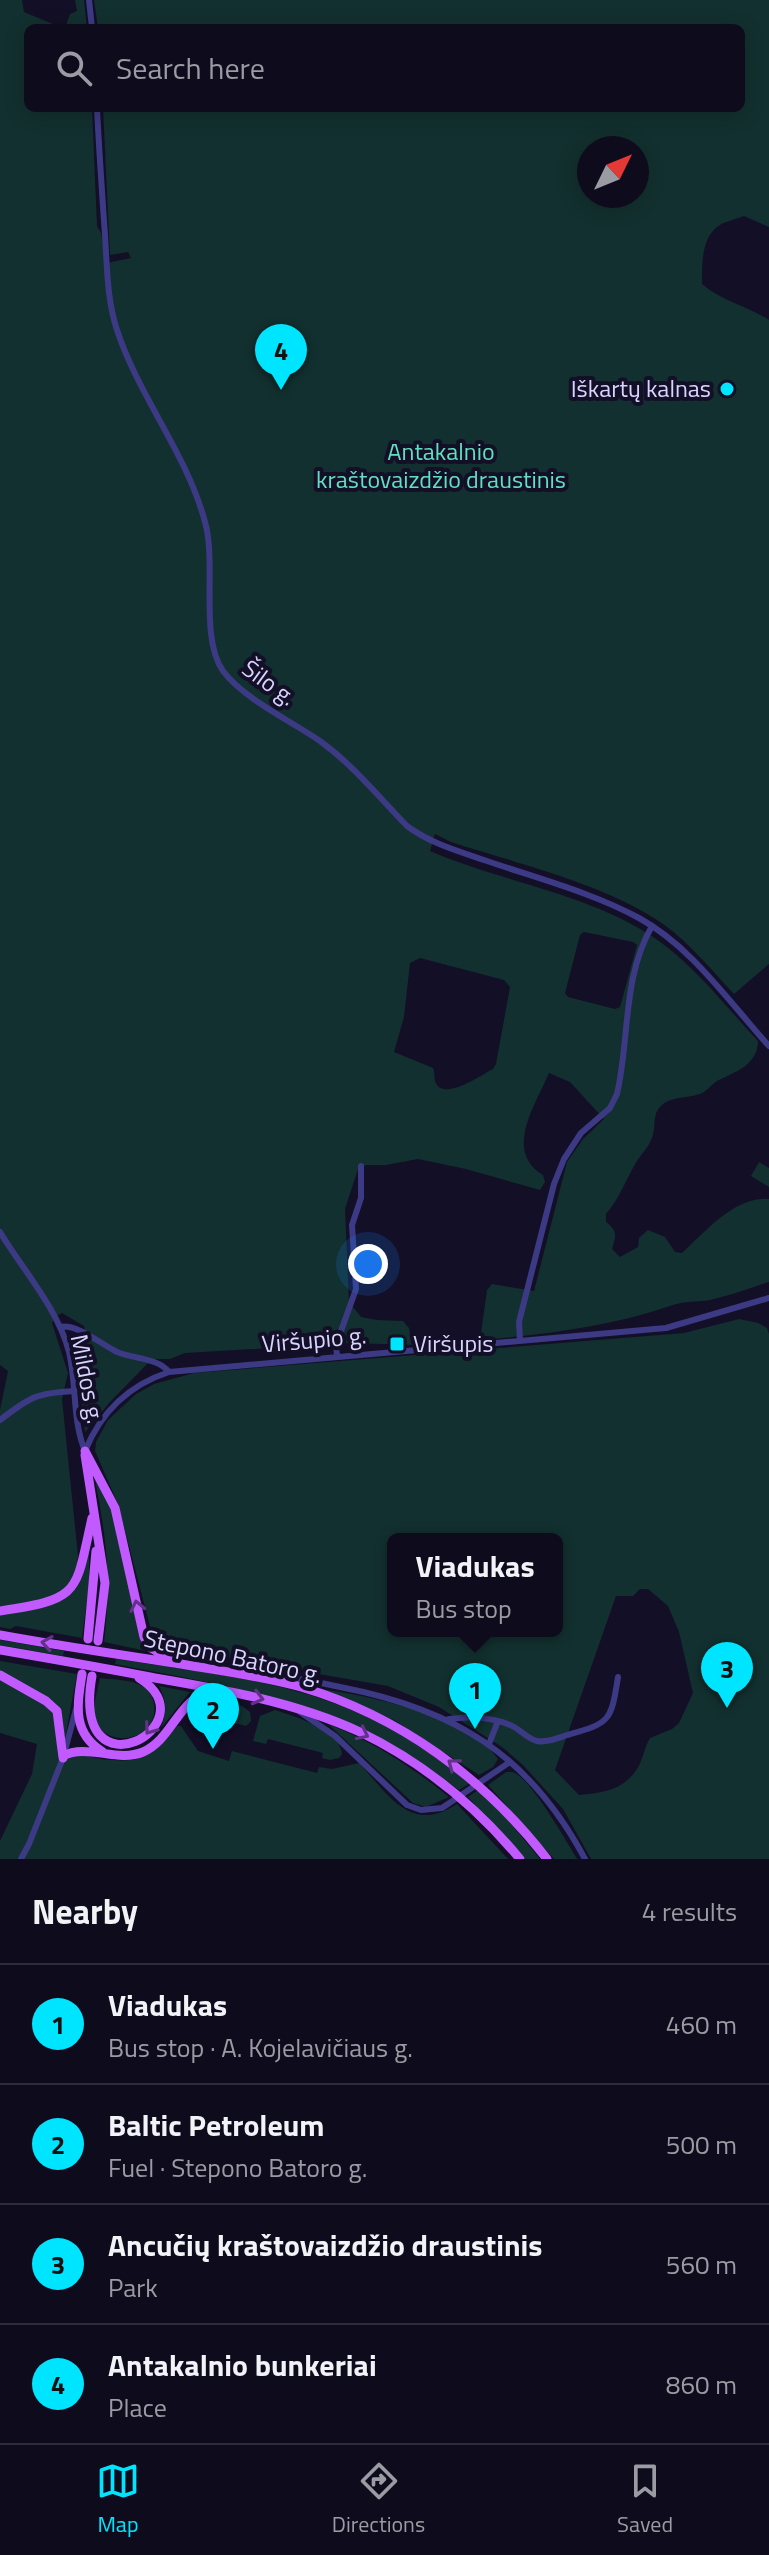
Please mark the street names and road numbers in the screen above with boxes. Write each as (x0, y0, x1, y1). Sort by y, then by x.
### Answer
street label: Šilo g. (235, 650, 304, 714)
street label: Viršupio g. (260, 1317, 368, 1362)
street label: Mildos g. (62, 1331, 114, 1427)
street label: Stepono Batoro g. (141, 1620, 325, 1692)

